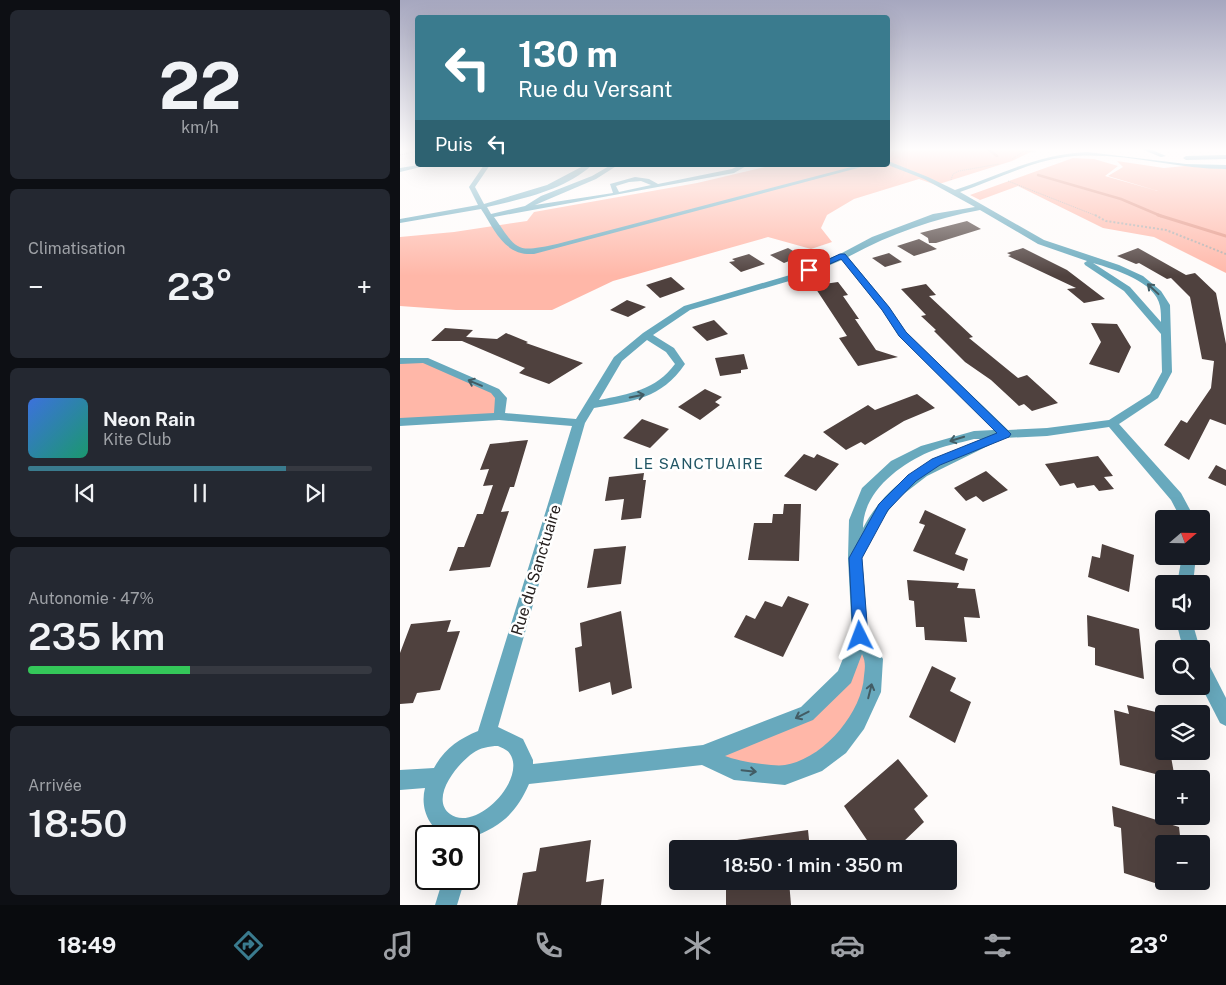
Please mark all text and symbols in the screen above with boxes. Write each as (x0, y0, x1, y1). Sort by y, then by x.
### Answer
text: 130 m (518, 34, 618, 75)
icon: left (435, 35, 500, 100)
text: 22 (159, 47, 241, 124)
text: Rue du Versant (518, 76, 672, 102)
text: km/h (181, 118, 219, 137)
icon: left (483, 130, 511, 158)
text: Puis (435, 133, 473, 155)
text: Climatisation (28, 239, 125, 258)
pin (788, 249, 830, 291)
icon: arrive (795, 256, 823, 284)
text: 23° (167, 264, 233, 309)
text: − (28, 270, 44, 303)
text: + (356, 270, 372, 303)
one-way arrow (1147, 283, 1159, 295)
one-way arrow (468, 377, 483, 386)
one-way arrow (629, 390, 645, 400)
text: Neon Rain (103, 408, 195, 430)
text: Kite Club (103, 430, 171, 449)
one-way arrow (949, 434, 965, 444)
district label: LE SANCTUAIRE (634, 455, 764, 472)
icon: previous (71, 479, 99, 507)
icon: pause (186, 479, 214, 507)
icon: next (301, 479, 329, 507)
street label: Rue du Sanctuaire (507, 502, 565, 638)
north arrow (1155, 510, 1210, 565)
map controls (1155, 510, 1210, 890)
button: sound (1155, 575, 1210, 630)
text: Autonomie · 47% (28, 589, 154, 608)
position arrow (833, 609, 885, 661)
text: 235 km (28, 614, 165, 659)
button: search (1155, 640, 1210, 695)
one-way arrow (866, 683, 875, 699)
button: layers (1155, 705, 1210, 760)
one-way arrow (795, 710, 810, 720)
one-way arrow (741, 766, 757, 776)
button: + (1155, 770, 1210, 825)
text: Arrivée (28, 776, 82, 795)
text: 18:50 (28, 801, 127, 846)
speed limit sign: 30 (415, 825, 480, 890)
button: − (1155, 835, 1210, 890)
text: 18:50 · 1 min · 350 m (723, 854, 903, 876)
icon: directions (231, 928, 266, 963)
icon: music (381, 928, 416, 963)
icon: phone (531, 928, 566, 963)
icon: climate (680, 928, 715, 963)
icon: car (830, 928, 865, 963)
icon: filters (980, 928, 1015, 963)
text: 18:49 (57, 932, 116, 958)
text: 23° (1130, 932, 1169, 958)

